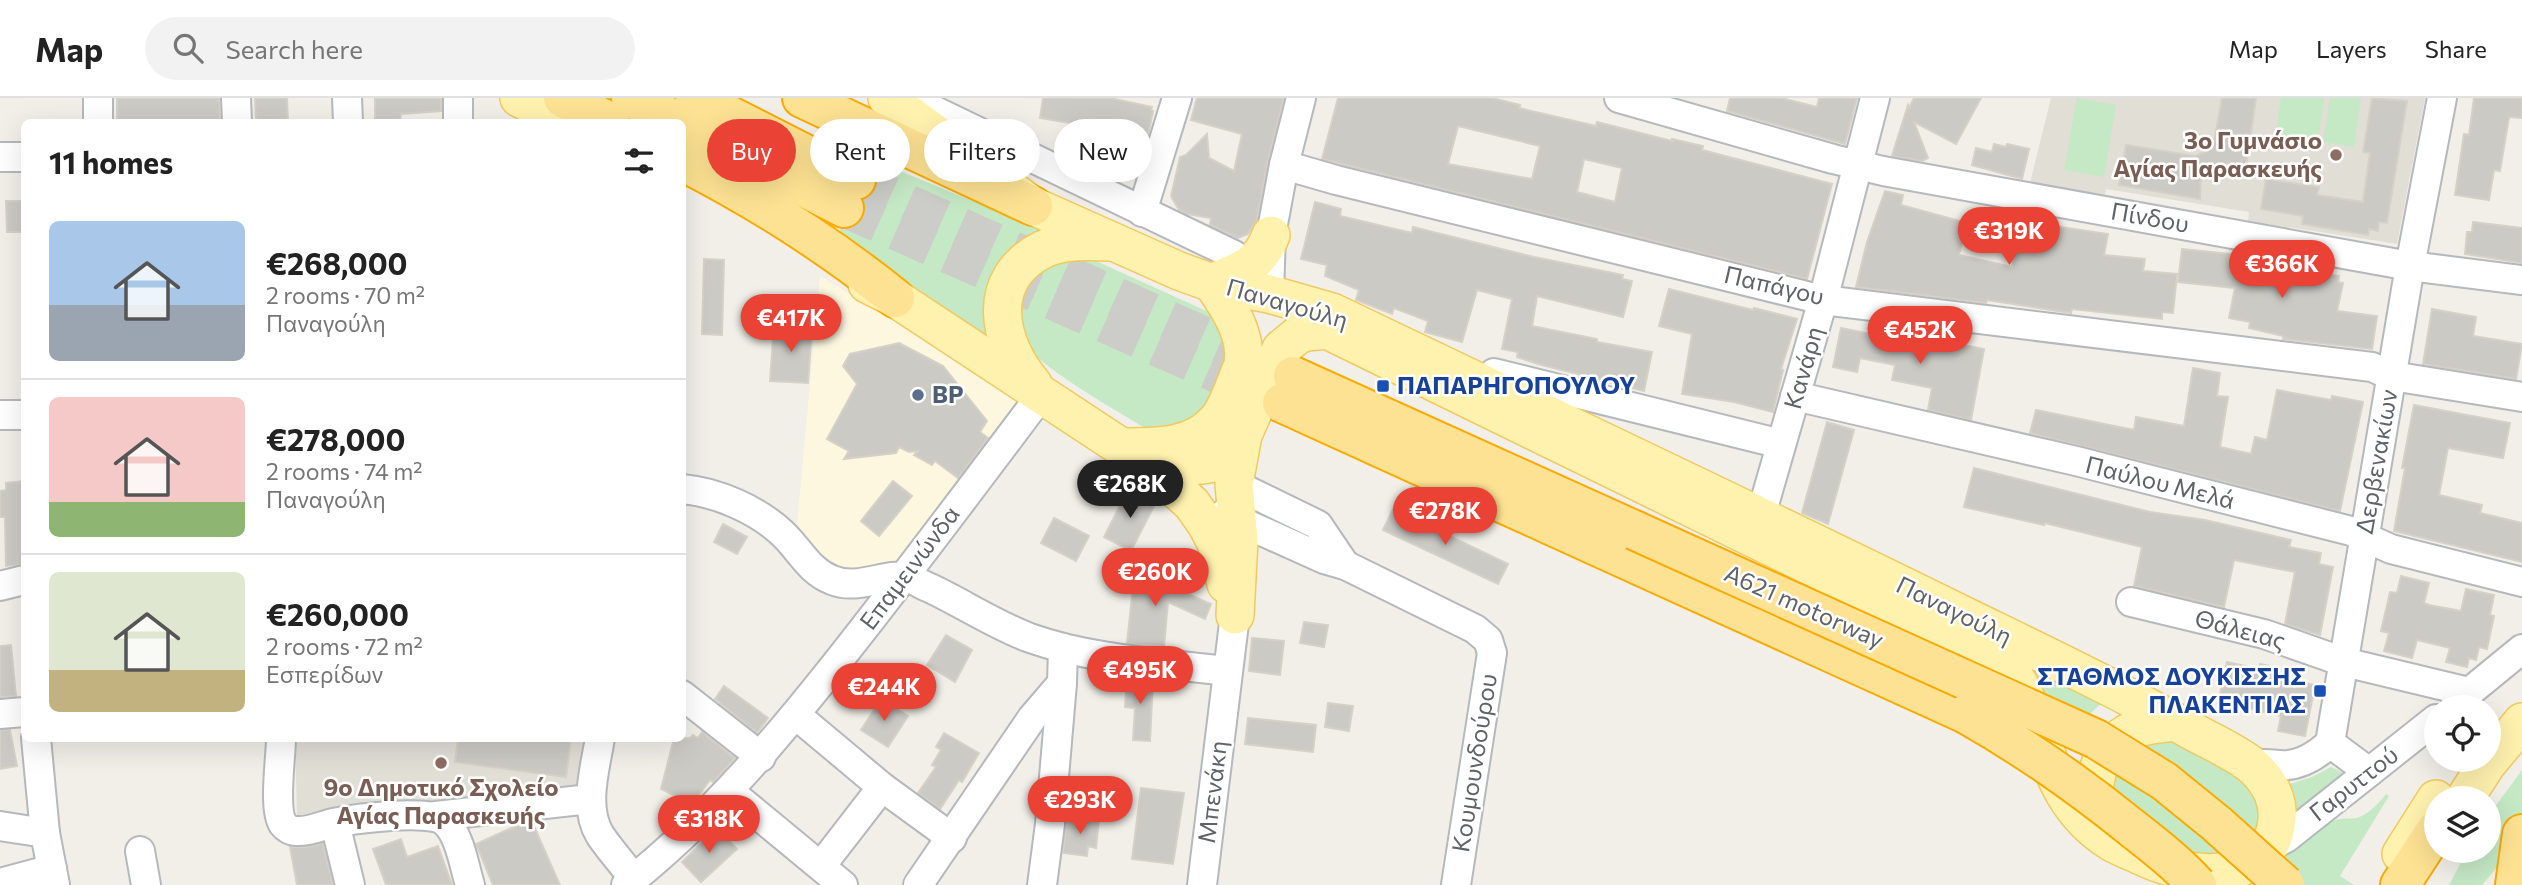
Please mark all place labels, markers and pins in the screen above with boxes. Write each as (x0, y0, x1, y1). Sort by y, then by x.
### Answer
place label: 3ο Γυμνάσιο Αγίας Παρασκευής (2113, 125, 2322, 182)
marker: 3ο Γυμνάσιο Αγίας Παρασκευής (2328, 147, 2344, 163)
pin: €319K (1960, 208, 2058, 267)
pin: €366K (2233, 240, 2331, 300)
pin: €417K (742, 294, 840, 354)
pin: €452K (1871, 306, 1969, 366)
place label: ΠΑΠΑΡΗΓΟΠΟΥΛΟΥ (1397, 370, 1635, 399)
marker: ΠΑΠΑΡΗΓΟΠΟΥΛΟΥ (1375, 378, 1391, 394)
place label: BP (932, 379, 963, 408)
marker: BP (910, 387, 926, 403)
pin: €268K (1081, 460, 1179, 520)
pin: €278K (1396, 488, 1494, 547)
pin: €260K (1106, 548, 1204, 608)
pin: €495K (1091, 646, 1189, 706)
place label: ΣΤΑΘΜΟΣ ΔΟΥΚΙΣΣΗΣ ΠΛΑΚΕΝΤΙΑΣ (2037, 661, 2306, 718)
pin: €244K (835, 664, 933, 723)
marker: ΣΤΑΘΜΟΣ ΔΟΥΚΙΣΣΗΣ ΠΛΑΚΕΝΤΙΑΣ (2312, 683, 2328, 699)
marker: 9ο Δημοτικό Σχολείο Αγίας Παρασκευής (433, 755, 449, 771)
place label: 9ο Δημοτικό Σχολείο Αγίας Παρασκευής (323, 772, 559, 829)
pin: €293K (1031, 776, 1129, 836)
pin: €318K (660, 796, 758, 855)

